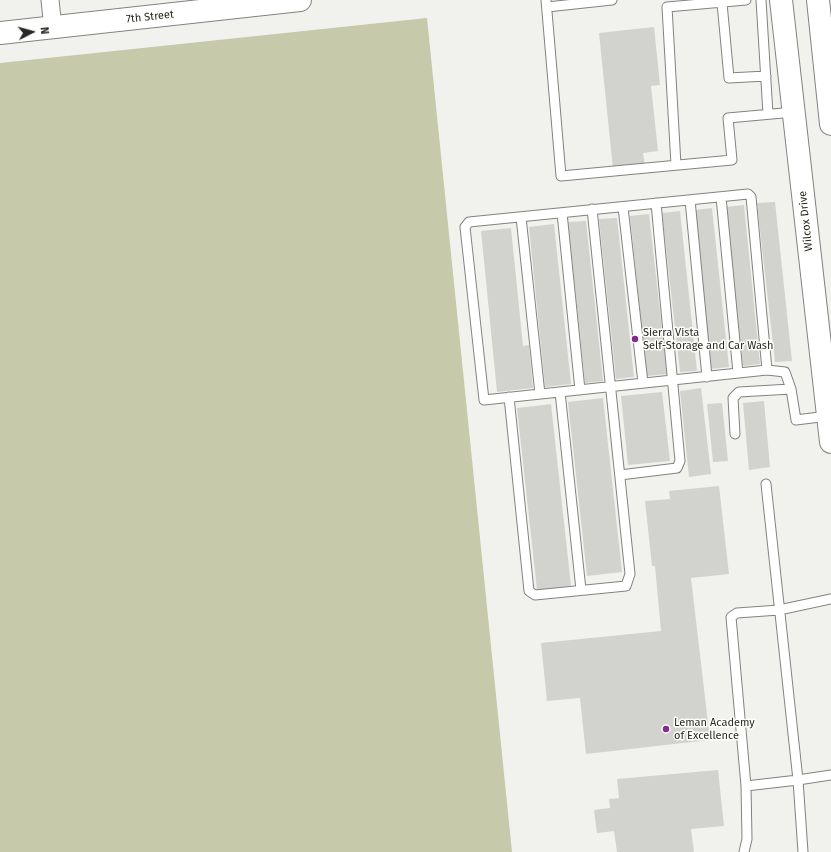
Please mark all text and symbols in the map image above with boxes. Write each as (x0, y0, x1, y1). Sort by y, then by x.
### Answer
street label: 7th Street (125, 8, 175, 26)
north arrow (12, 12, 52, 52)
text: N (38, 26, 51, 35)
street label: Wilcox Drive (796, 190, 816, 252)
place label: Sierra Vista Self-Storage and Car Wash (643, 326, 773, 352)
marker: Sierra Vista Self-Storage and Car Wash (630, 334, 640, 344)
place label: Leman Academy of Excellence (674, 716, 755, 742)
marker: Leman Academy of Excellence (661, 724, 671, 734)

